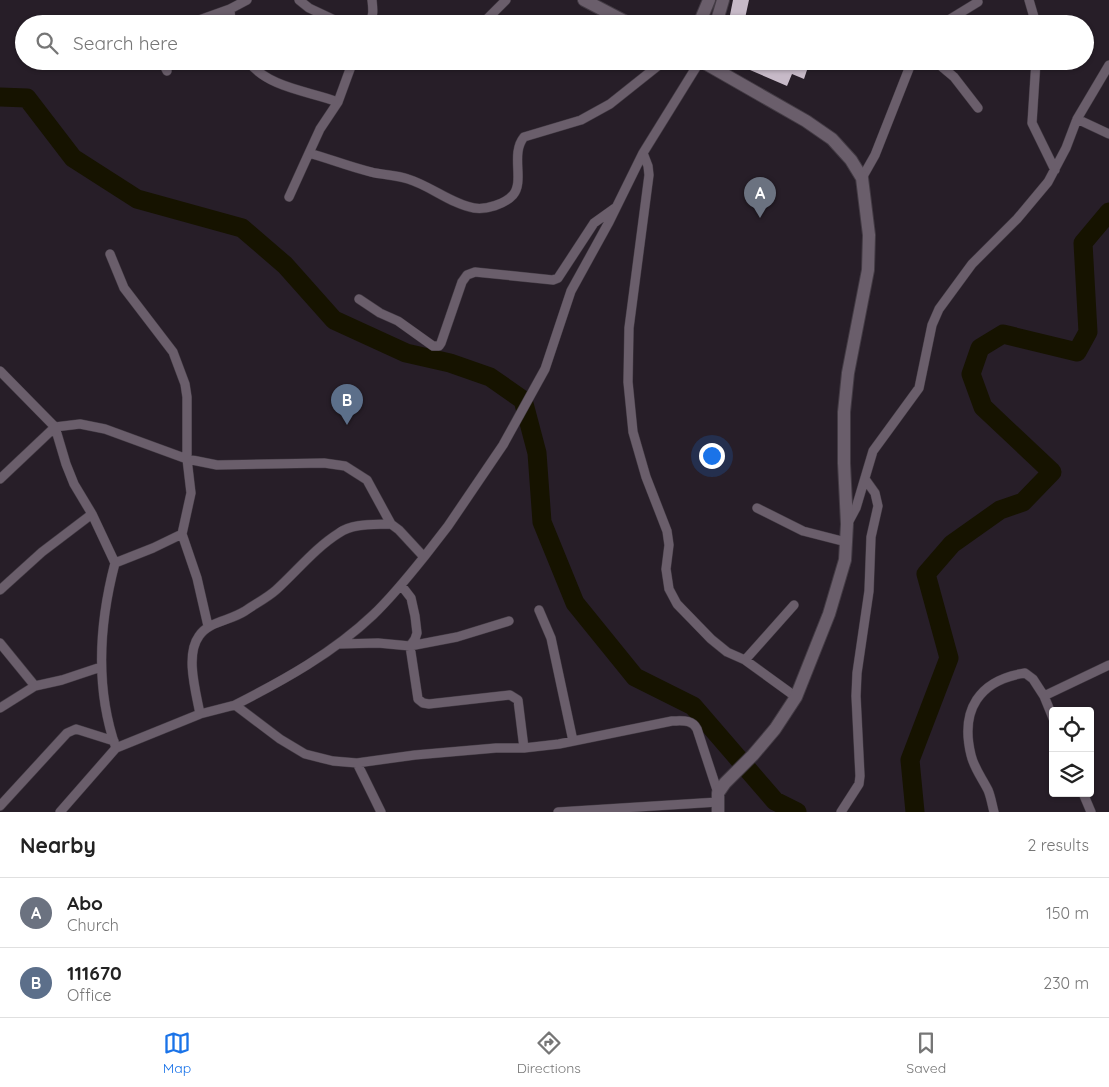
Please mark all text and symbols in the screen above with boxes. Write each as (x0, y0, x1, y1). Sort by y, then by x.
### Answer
search box (15, 15, 1094, 70)
icon: search (33, 29, 61, 57)
text: Search here (73, 31, 178, 55)
pin: A (744, 177, 776, 218)
pin: B (331, 384, 363, 425)
your location (699, 443, 725, 469)
map controls (1049, 707, 1094, 797)
button: locate (1049, 707, 1094, 752)
button: layers (1049, 752, 1094, 797)
text: Nearby (20, 832, 96, 858)
text: 2 results (1027, 835, 1089, 855)
text: Abo (67, 891, 103, 915)
text: A (31, 903, 41, 923)
text: 150 m (1046, 903, 1089, 923)
text: Church (67, 915, 119, 935)
text: 111670 (67, 961, 122, 985)
text: B (31, 973, 41, 993)
text: 230 m (1043, 973, 1089, 993)
text: Office (67, 985, 112, 1005)
tab: Map (163, 1029, 191, 1077)
tab: Directions (517, 1029, 581, 1077)
tab: Saved (906, 1029, 946, 1077)

